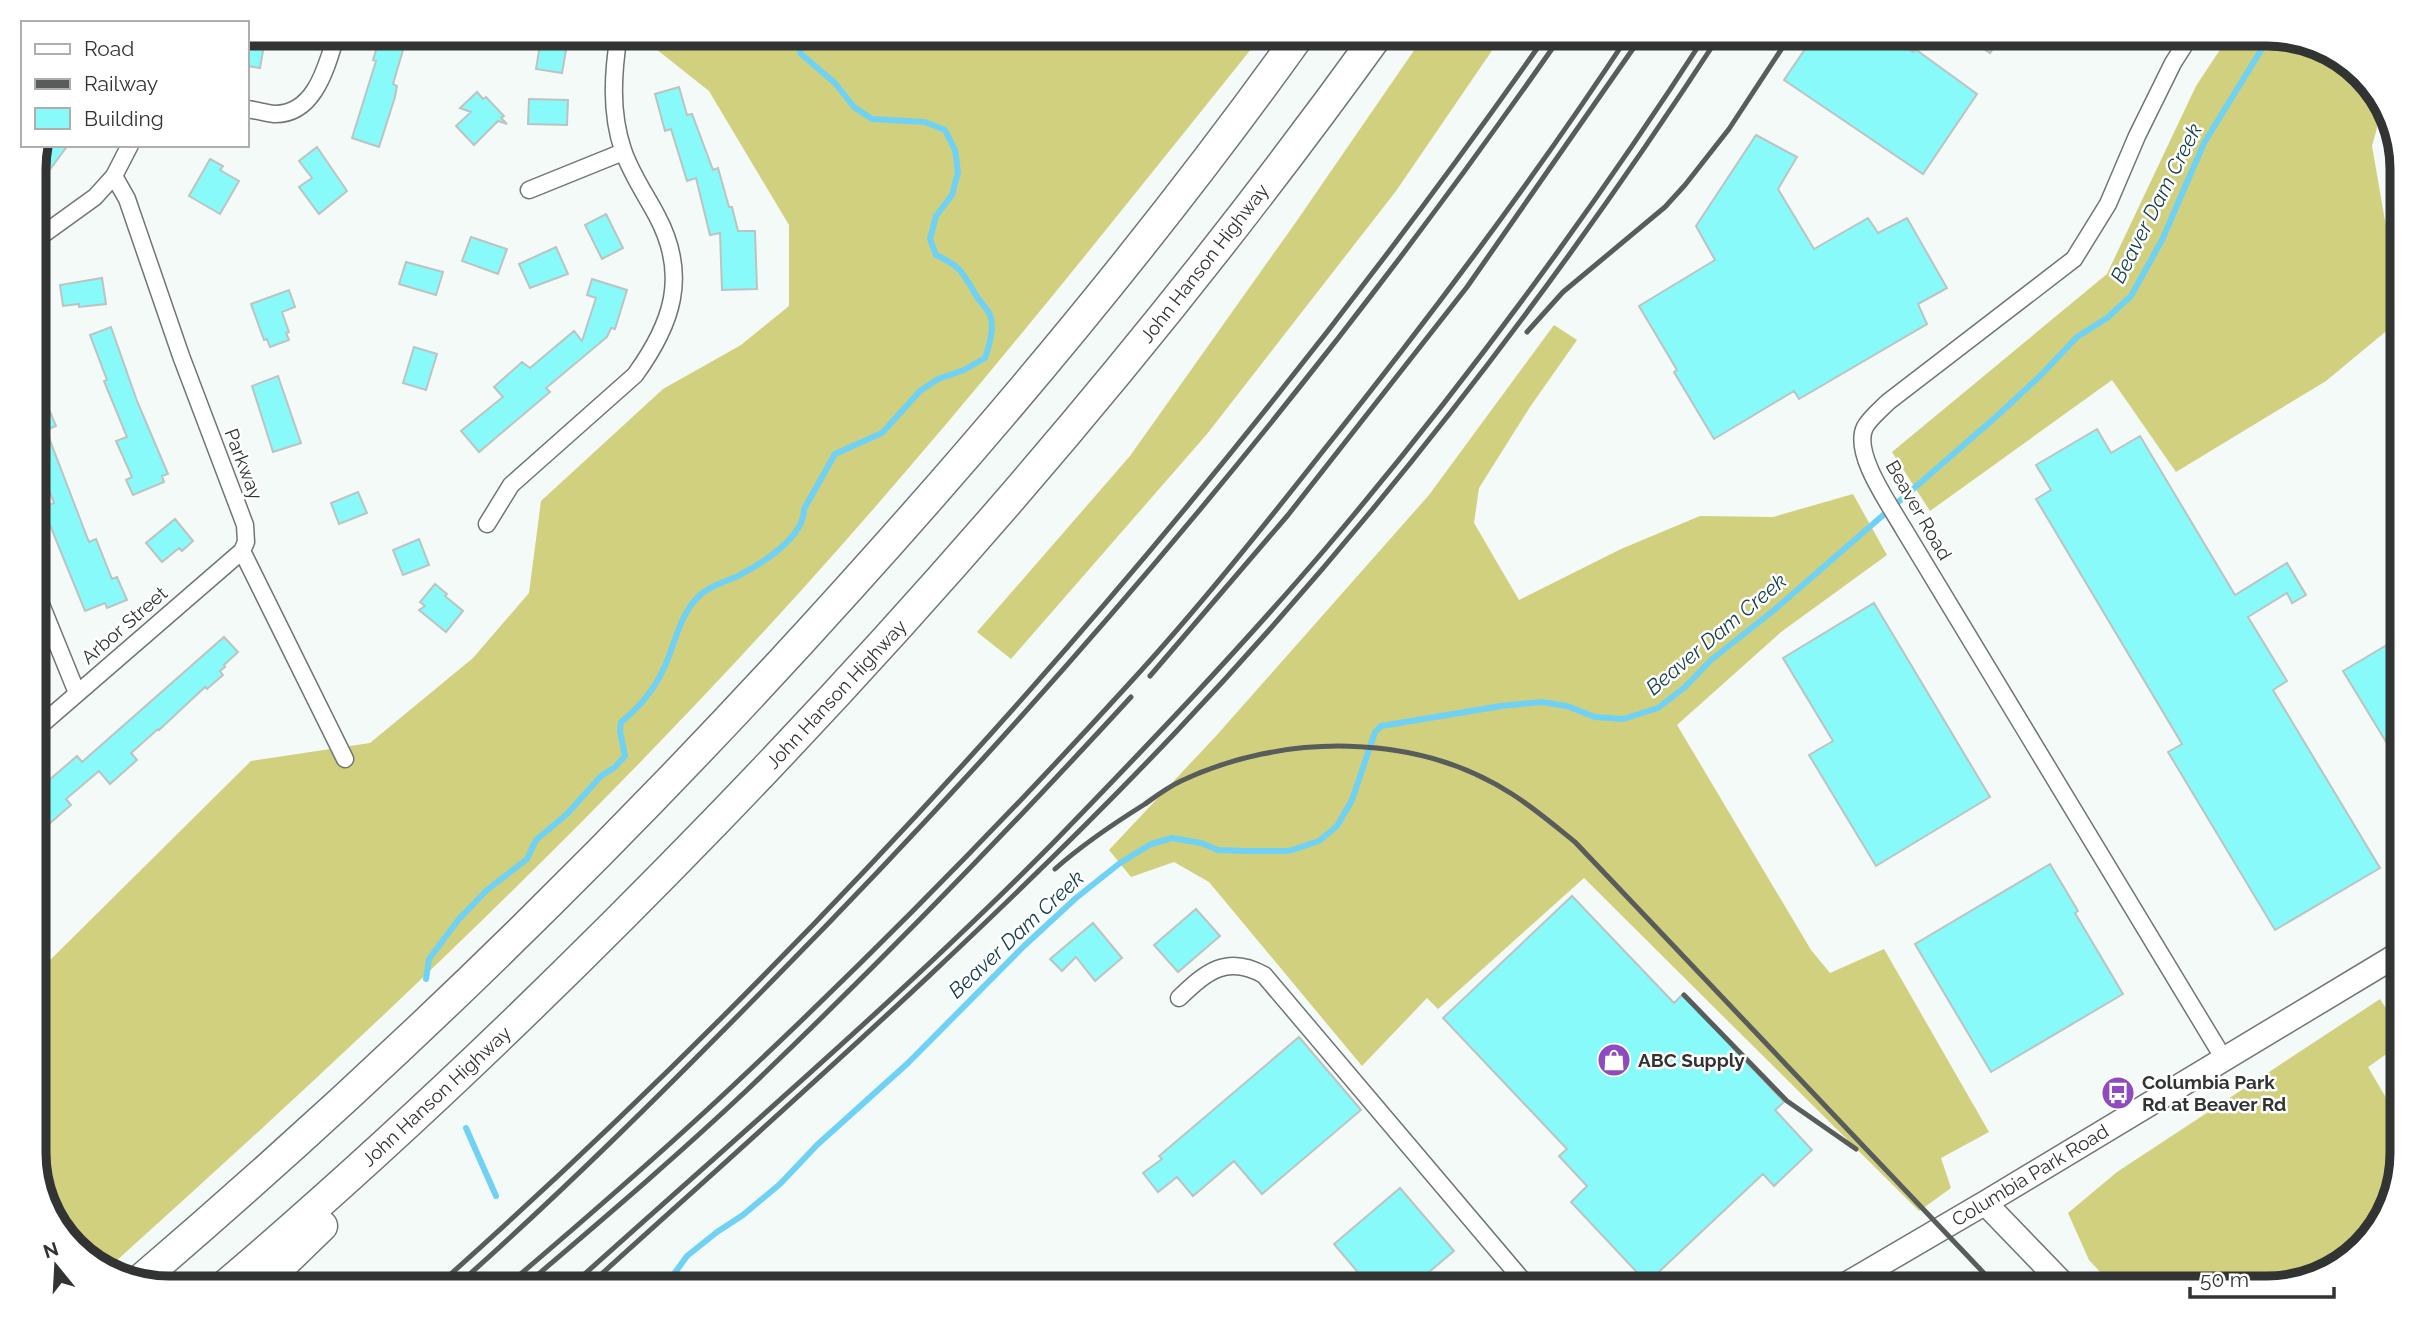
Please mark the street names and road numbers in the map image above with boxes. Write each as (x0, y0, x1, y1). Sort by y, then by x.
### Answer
street label: John Hanson Highway (1135, 179, 1273, 347)
street label: Parkway (220, 425, 268, 503)
street label: Beaver Road (1882, 456, 1956, 564)
street label: Arbor Street (77, 581, 172, 668)
street label: John Hanson Highway (761, 615, 911, 773)
street label: John Hanson Highway (357, 1021, 515, 1171)
street label: Columbia Park Road (1948, 1120, 2112, 1230)

